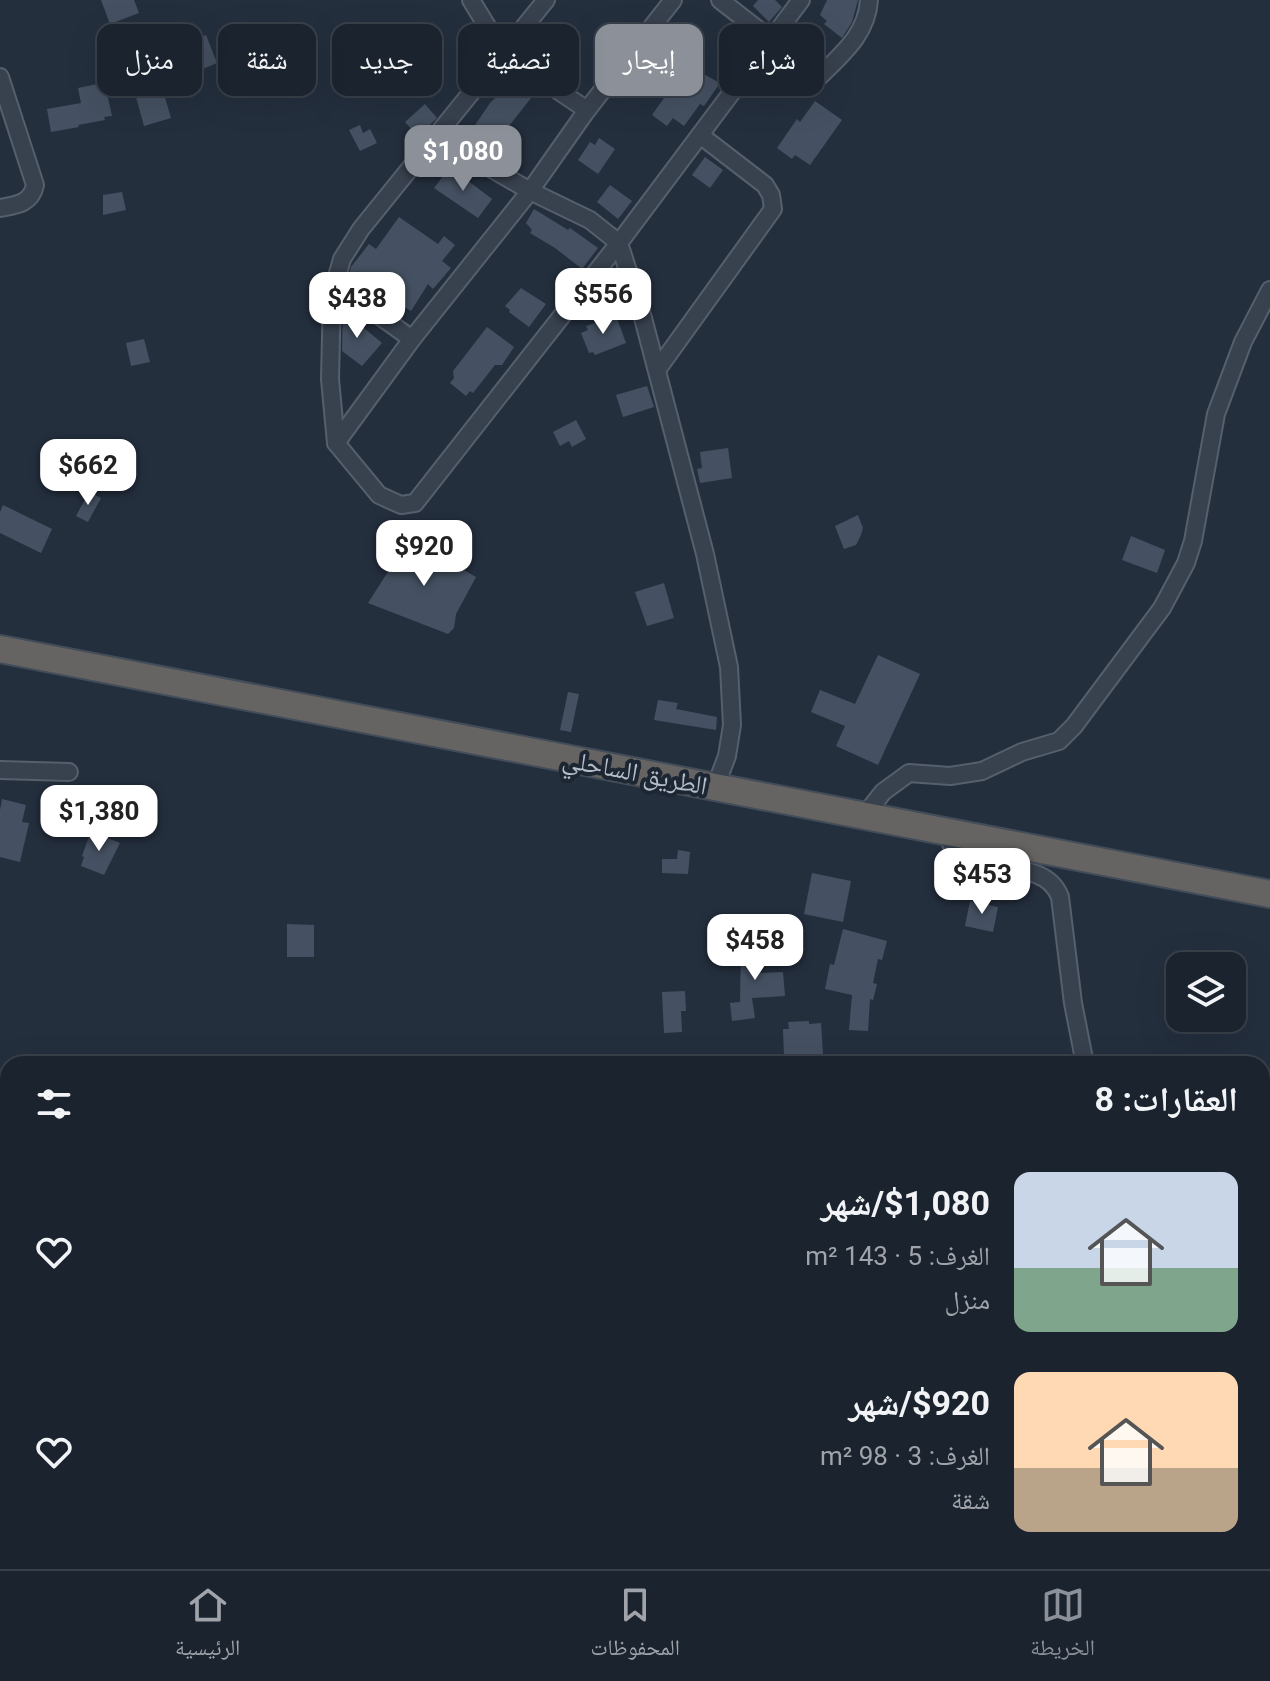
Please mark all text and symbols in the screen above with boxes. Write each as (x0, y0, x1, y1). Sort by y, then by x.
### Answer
chip: منزل (97, 24, 202, 96)
chip: شقة (218, 24, 316, 96)
chip: جديد (332, 24, 442, 96)
chip: تصفية (458, 24, 579, 96)
chip: إيجار (595, 24, 703, 96)
chip: شراء (719, 24, 824, 96)
pin: $1,080 (398, 125, 528, 193)
text: $1,080 (423, 136, 503, 166)
pin: $556 (556, 268, 650, 336)
pin: $438 (310, 272, 404, 340)
text: $556 (573, 279, 633, 309)
text: $438 (327, 283, 387, 313)
pin: $662 (41, 439, 135, 507)
text: $662 (58, 450, 118, 480)
pin: $920 (377, 520, 471, 588)
text: $920 (394, 531, 454, 561)
street label: الطريق الساحلي (559, 743, 710, 806)
pin: $1,380 (34, 785, 164, 853)
text: $1,380 (59, 796, 139, 826)
pin: $453 (935, 848, 1029, 916)
text: $453 (952, 859, 1012, 889)
pin: $458 (708, 914, 802, 982)
text: $458 (725, 925, 785, 955)
map controls (1166, 952, 1246, 1032)
button: layers (1166, 952, 1246, 1032)
text: العقارات: 8 (1095, 1079, 1238, 1119)
icon: filters (32, 1082, 76, 1126)
text: $1,080/شهر (821, 1183, 990, 1223)
icon: home (1078, 1204, 1174, 1300)
icon: heart (32, 1230, 76, 1274)
text: الغرف: 5 · 143 m² (805, 1241, 990, 1271)
text: منزل (945, 1285, 990, 1315)
text: $920/شهر (849, 1383, 990, 1423)
icon: home (1078, 1404, 1174, 1500)
icon: heart (32, 1430, 76, 1474)
text: الغرف: 3 · 98 m² (820, 1441, 990, 1471)
text: شقة (951, 1485, 990, 1515)
tab: الرئيسية (175, 1583, 240, 1669)
tab: المحفوظات (590, 1583, 680, 1669)
tab: الخريطة (1030, 1583, 1095, 1669)

